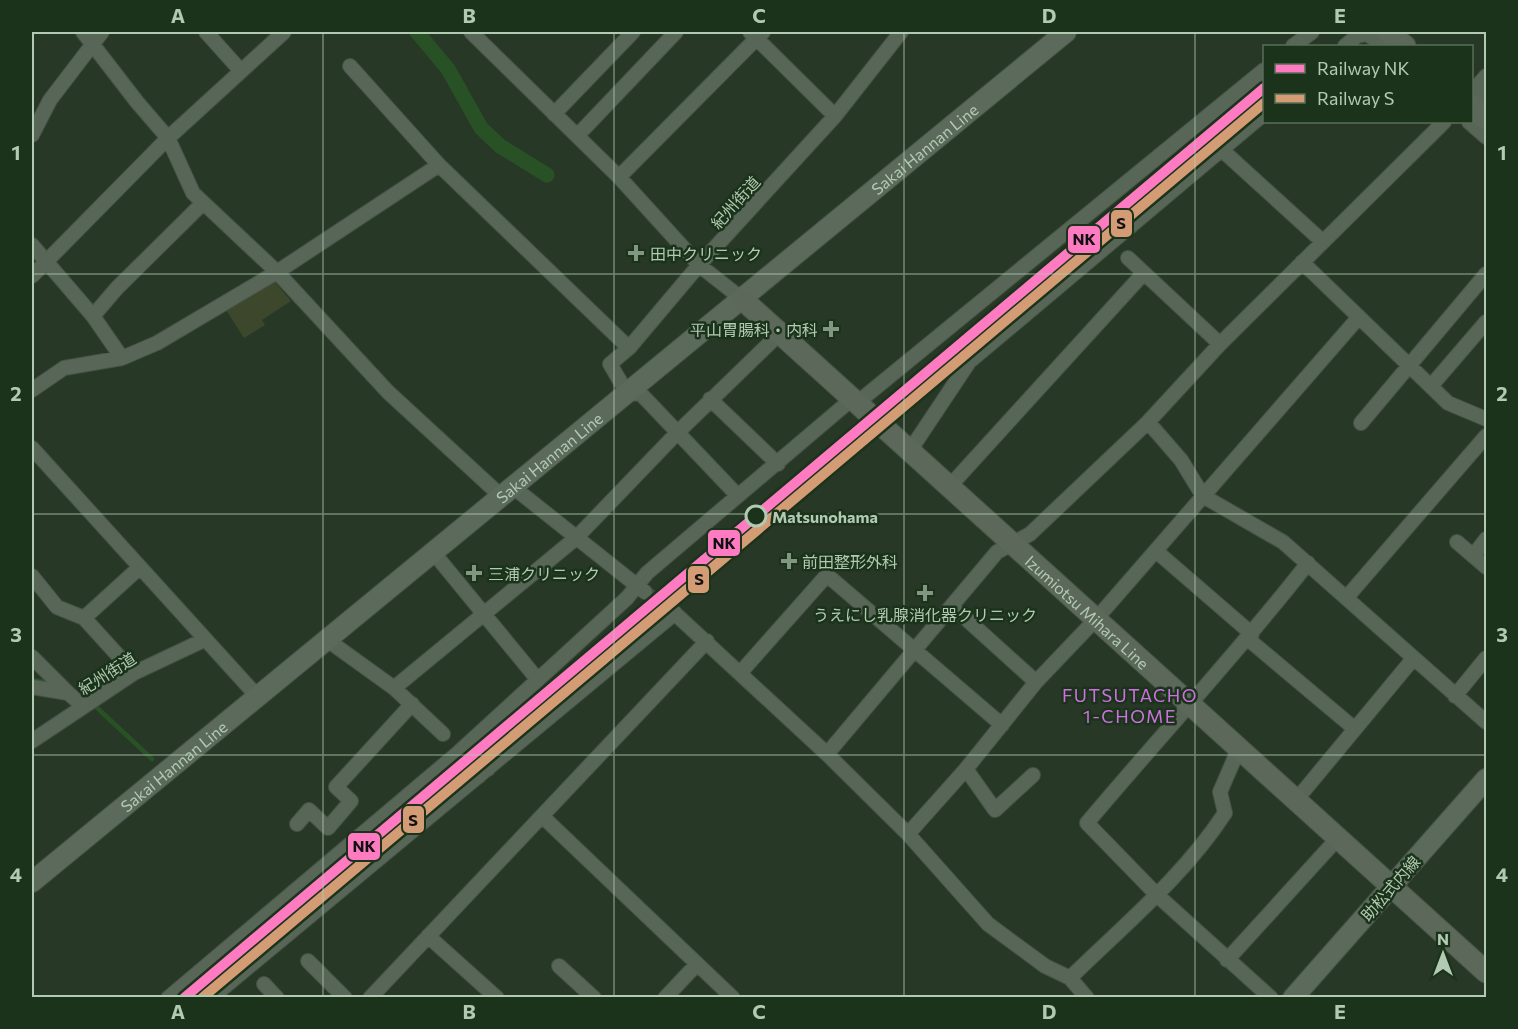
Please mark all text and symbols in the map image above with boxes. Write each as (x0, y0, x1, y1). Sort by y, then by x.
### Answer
text: A (171, 3, 185, 27)
text: B (462, 3, 476, 27)
text: C (752, 3, 766, 27)
text: D (1042, 3, 1056, 27)
text: E (1334, 3, 1346, 27)
legend (1263, 45, 1473, 123)
text: Railway NK (1317, 57, 1409, 79)
text: Railway S (1317, 87, 1394, 109)
street label: Sakai Hannan Line (867, 99, 981, 198)
text: 1 (11, 140, 21, 164)
text: 1 (1497, 140, 1507, 164)
street label: 紀州街道 (707, 172, 763, 232)
line badge: S (1110, 209, 1133, 238)
text: S (1116, 213, 1126, 232)
line badge: NK (1067, 225, 1101, 254)
text: NK (1072, 229, 1096, 248)
marker: 田中クリニック (627, 244, 645, 262)
place label: 田中クリニック (650, 244, 762, 263)
place label: 平山胃腸科・内科 (690, 320, 818, 339)
marker: 平山胃腸科・内科 (822, 320, 840, 338)
text: 2 (10, 381, 22, 405)
text: 2 (1496, 381, 1508, 405)
street label: Sakai Hannan Line (492, 408, 606, 507)
marker: Matsunohama (745, 505, 767, 527)
place label: Matsunohama (772, 507, 878, 526)
line badge: NK (707, 529, 741, 557)
text: NK (712, 533, 736, 552)
street label: Izumiotsu Mihara Line (1022, 551, 1153, 672)
marker: 前田整形外科 (780, 552, 798, 570)
place label: 前田整形外科 (802, 552, 898, 571)
marker: 三浦クリニック (465, 564, 483, 582)
place label: 三浦クリニック (488, 564, 600, 583)
line badge: S (687, 565, 710, 594)
text: S (694, 569, 704, 588)
marker: うえにし乳腺消化器クリニック (916, 584, 934, 602)
place label: うえにし乳腺消化器クリニック (813, 605, 1037, 624)
text: 3 (10, 622, 22, 646)
text: 3 (1496, 622, 1508, 646)
street label: 紀州街道 (75, 648, 139, 698)
district label: FUTSUTACHO 1-CHOME (1062, 684, 1198, 727)
street label: Sakai Hannan Line (116, 716, 230, 815)
line badge: S (402, 805, 425, 834)
text: S (408, 810, 418, 829)
line badge: NK (347, 832, 381, 861)
text: NK (352, 836, 376, 855)
street label: 助松式内線 (1357, 852, 1423, 924)
text: 4 (10, 862, 22, 886)
text: 4 (1496, 862, 1508, 886)
north arrow (1413, 924, 1473, 984)
text: N (1437, 929, 1449, 948)
text: A (171, 999, 185, 1023)
text: B (462, 999, 476, 1023)
text: C (752, 999, 766, 1023)
text: D (1042, 999, 1056, 1023)
text: E (1334, 999, 1346, 1023)

